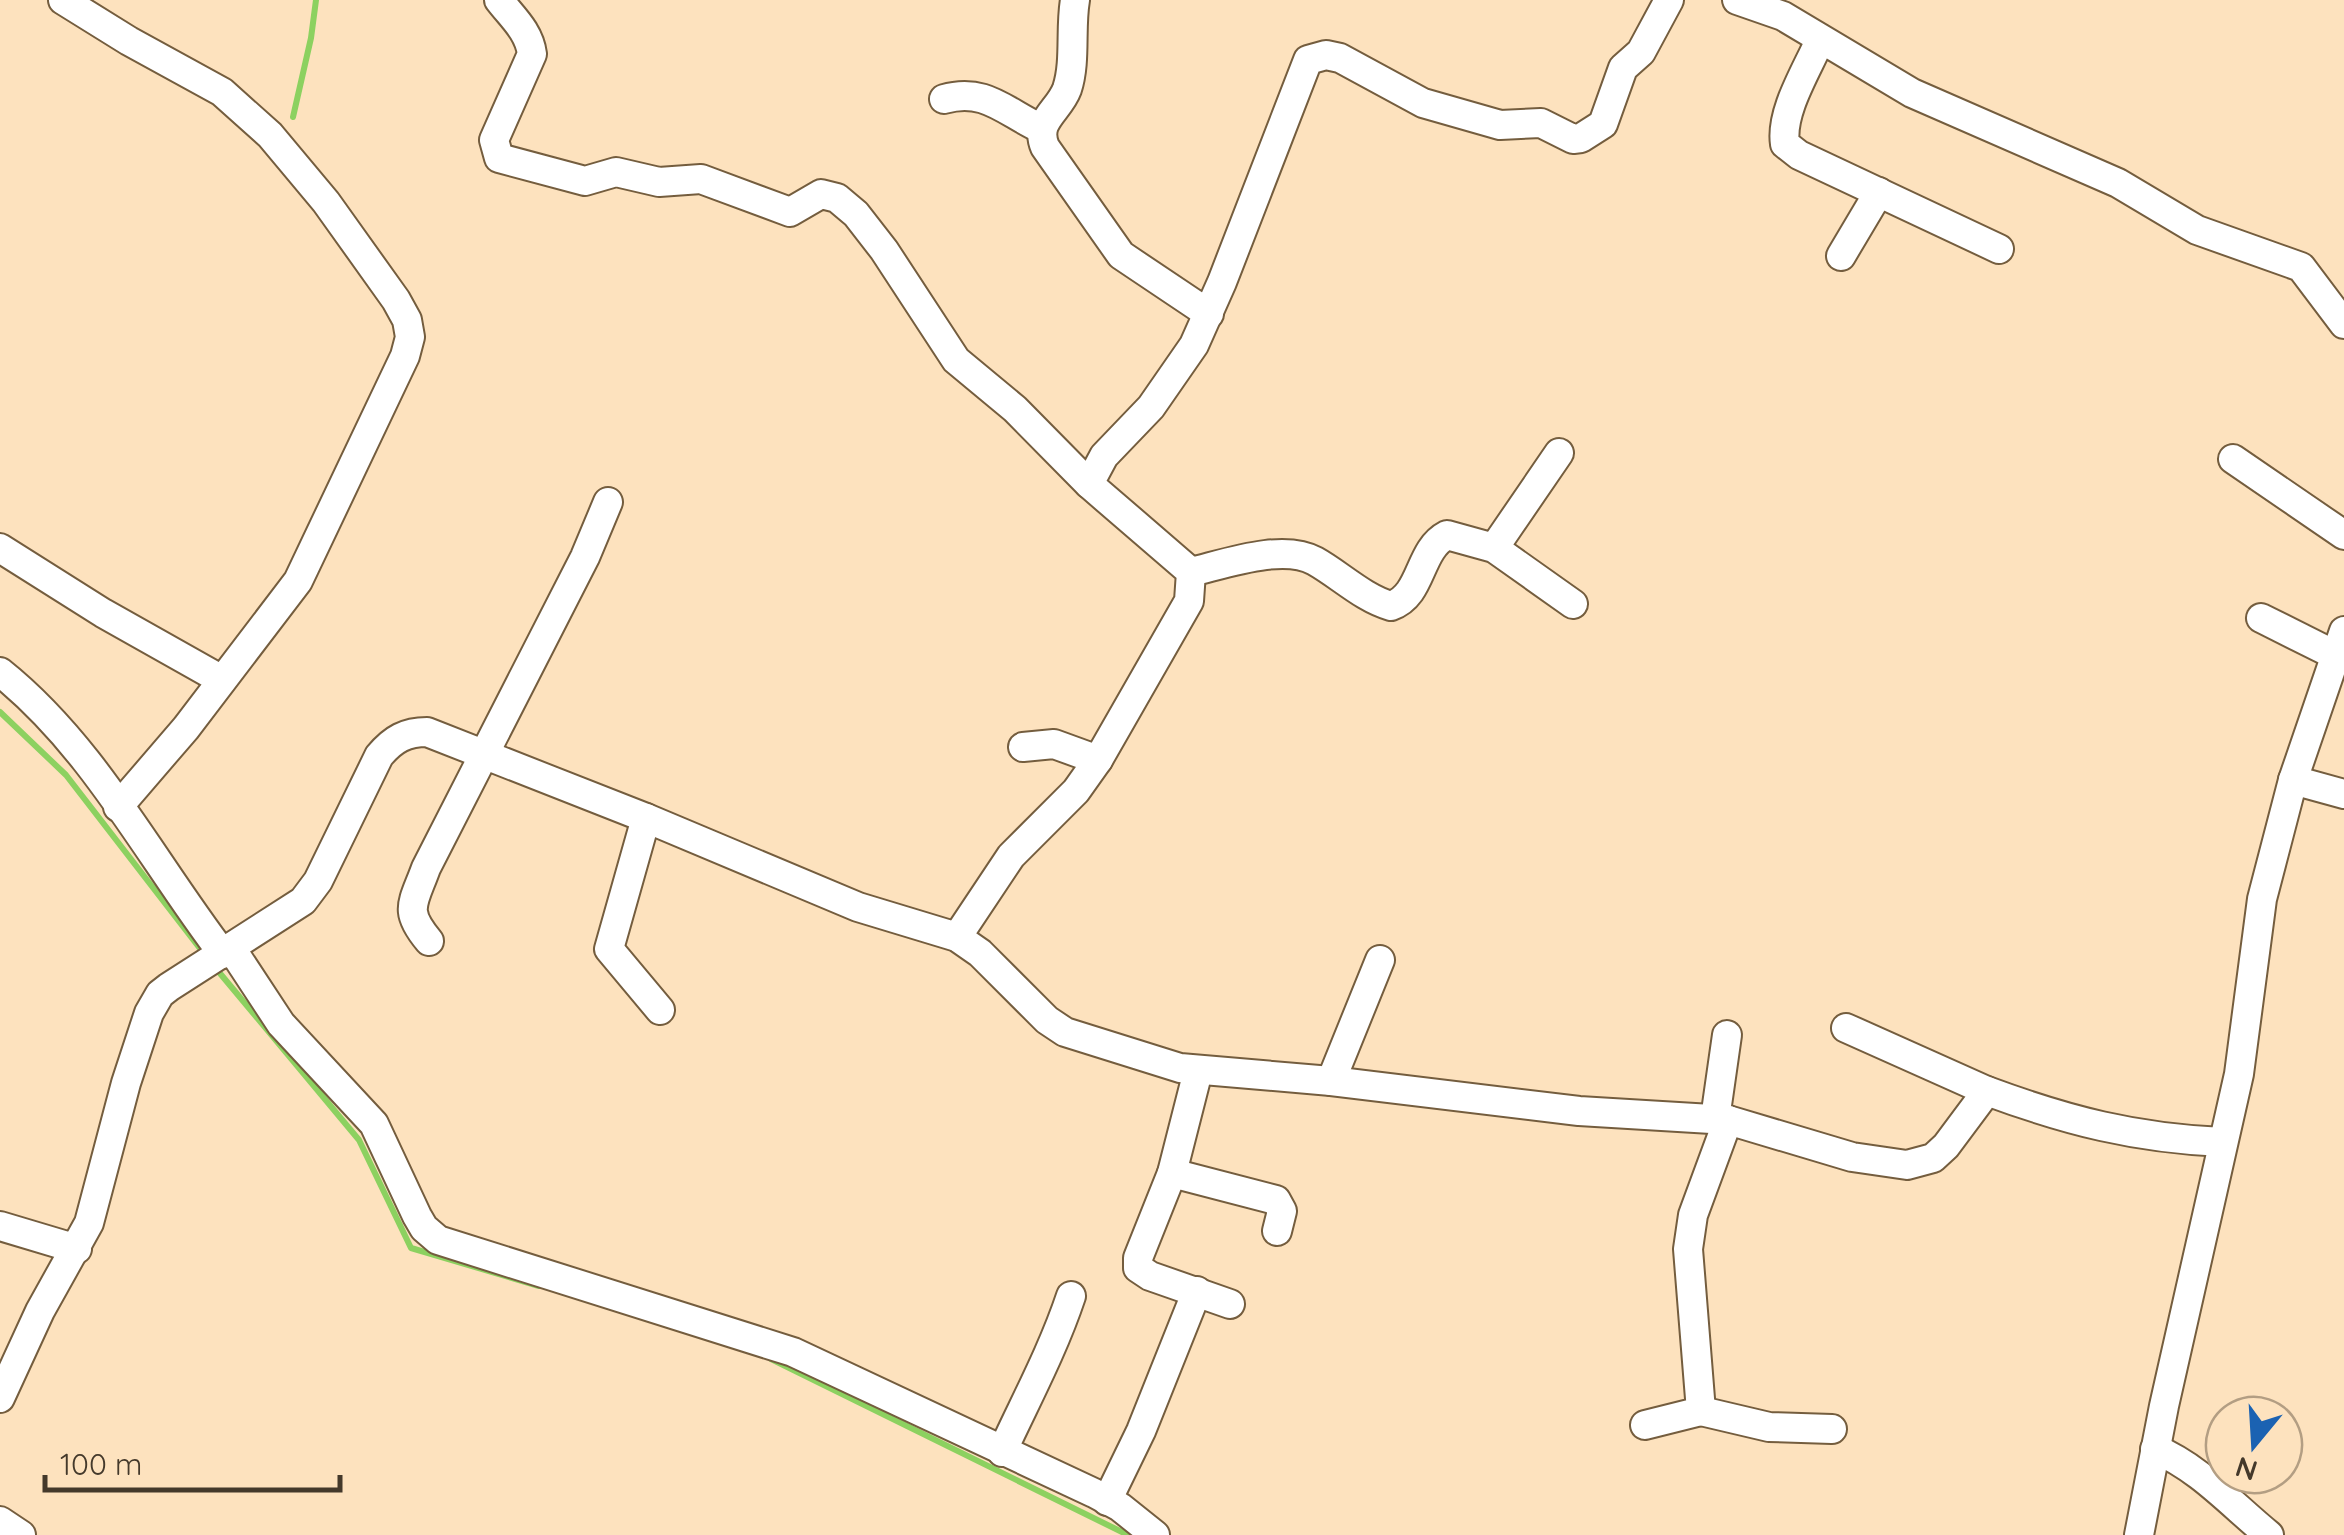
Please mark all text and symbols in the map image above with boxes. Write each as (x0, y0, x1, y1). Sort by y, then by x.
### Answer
north arrow (2204, 1395, 2304, 1495)
scale bar (45, 1430, 340, 1492)
text: 100 m (60, 1445, 142, 1483)
text: N (2231, 1449, 2261, 1489)

